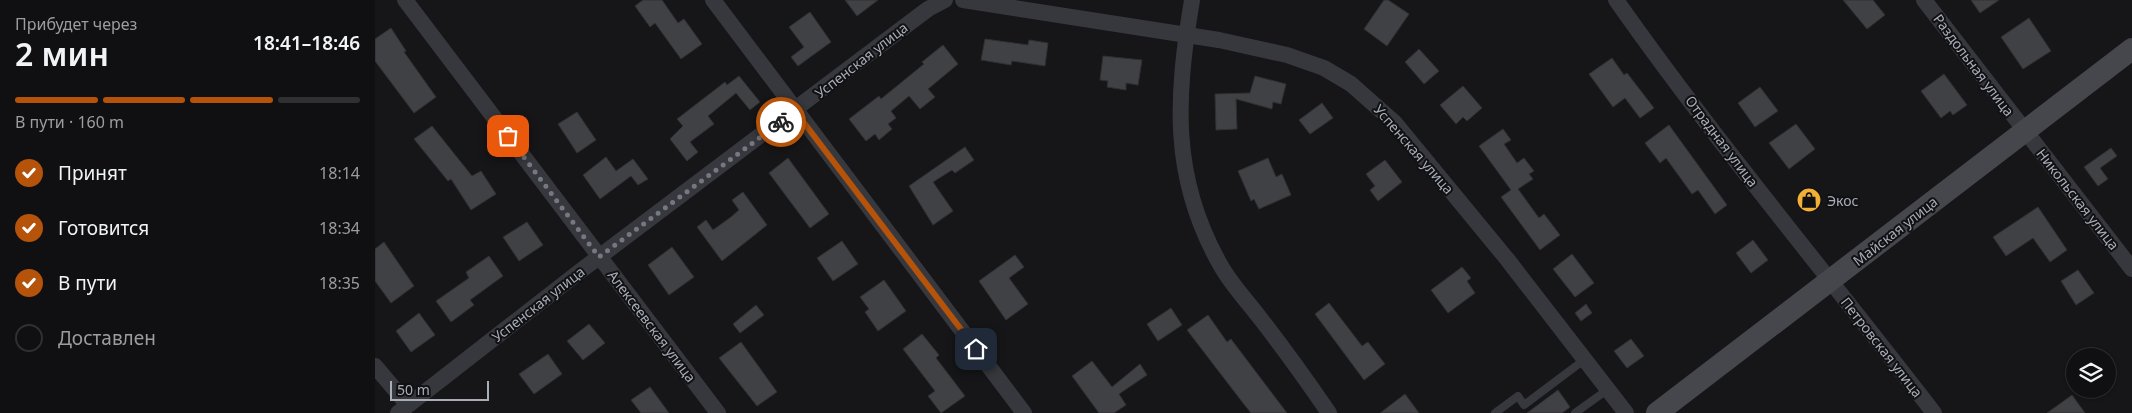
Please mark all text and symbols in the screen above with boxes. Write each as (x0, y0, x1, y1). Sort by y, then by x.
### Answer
street label: Раздольная улица (1929, 10, 2019, 120)
text: Прибудет через (15, 13, 137, 35)
street label: Успенская улица (811, 18, 911, 102)
text: 18:41–18:46 (253, 30, 360, 56)
text: 2 мин (15, 32, 109, 75)
street label: Отрадная улица (1681, 91, 1763, 191)
courier (756, 97, 806, 147)
street label: Успенская улица (1370, 100, 1458, 198)
icon: bike (767, 108, 795, 136)
text: В пути · 160 m (15, 111, 124, 133)
pin (487, 115, 529, 157)
icon: bag (494, 122, 522, 150)
street label: Никольская улица (2032, 144, 2124, 254)
icon: check (15, 159, 43, 187)
text: Принят (58, 160, 127, 186)
text: 18:14 (319, 162, 360, 184)
shop icon: Экос (1796, 187, 1822, 213)
place label: Экос (1827, 191, 1859, 210)
street label: Майская улица (1849, 192, 1941, 270)
icon: check (15, 214, 43, 242)
text: Готовится (58, 215, 149, 241)
text: 18:34 (319, 217, 360, 239)
street label: Успенская улица (488, 262, 588, 346)
street label: Алексеевская улица (604, 266, 700, 386)
icon: check (15, 269, 43, 297)
text: В пути (58, 270, 117, 296)
text: 18:35 (319, 272, 360, 294)
street label: Петровская улица (1837, 293, 1927, 401)
text: Доставлен (58, 325, 156, 351)
pin (955, 328, 997, 370)
icon: home (962, 335, 990, 363)
map controls (2066, 348, 2116, 398)
button: layers (2066, 348, 2116, 398)
scale bar (390, 378, 489, 401)
text: 50 m (397, 380, 430, 399)

